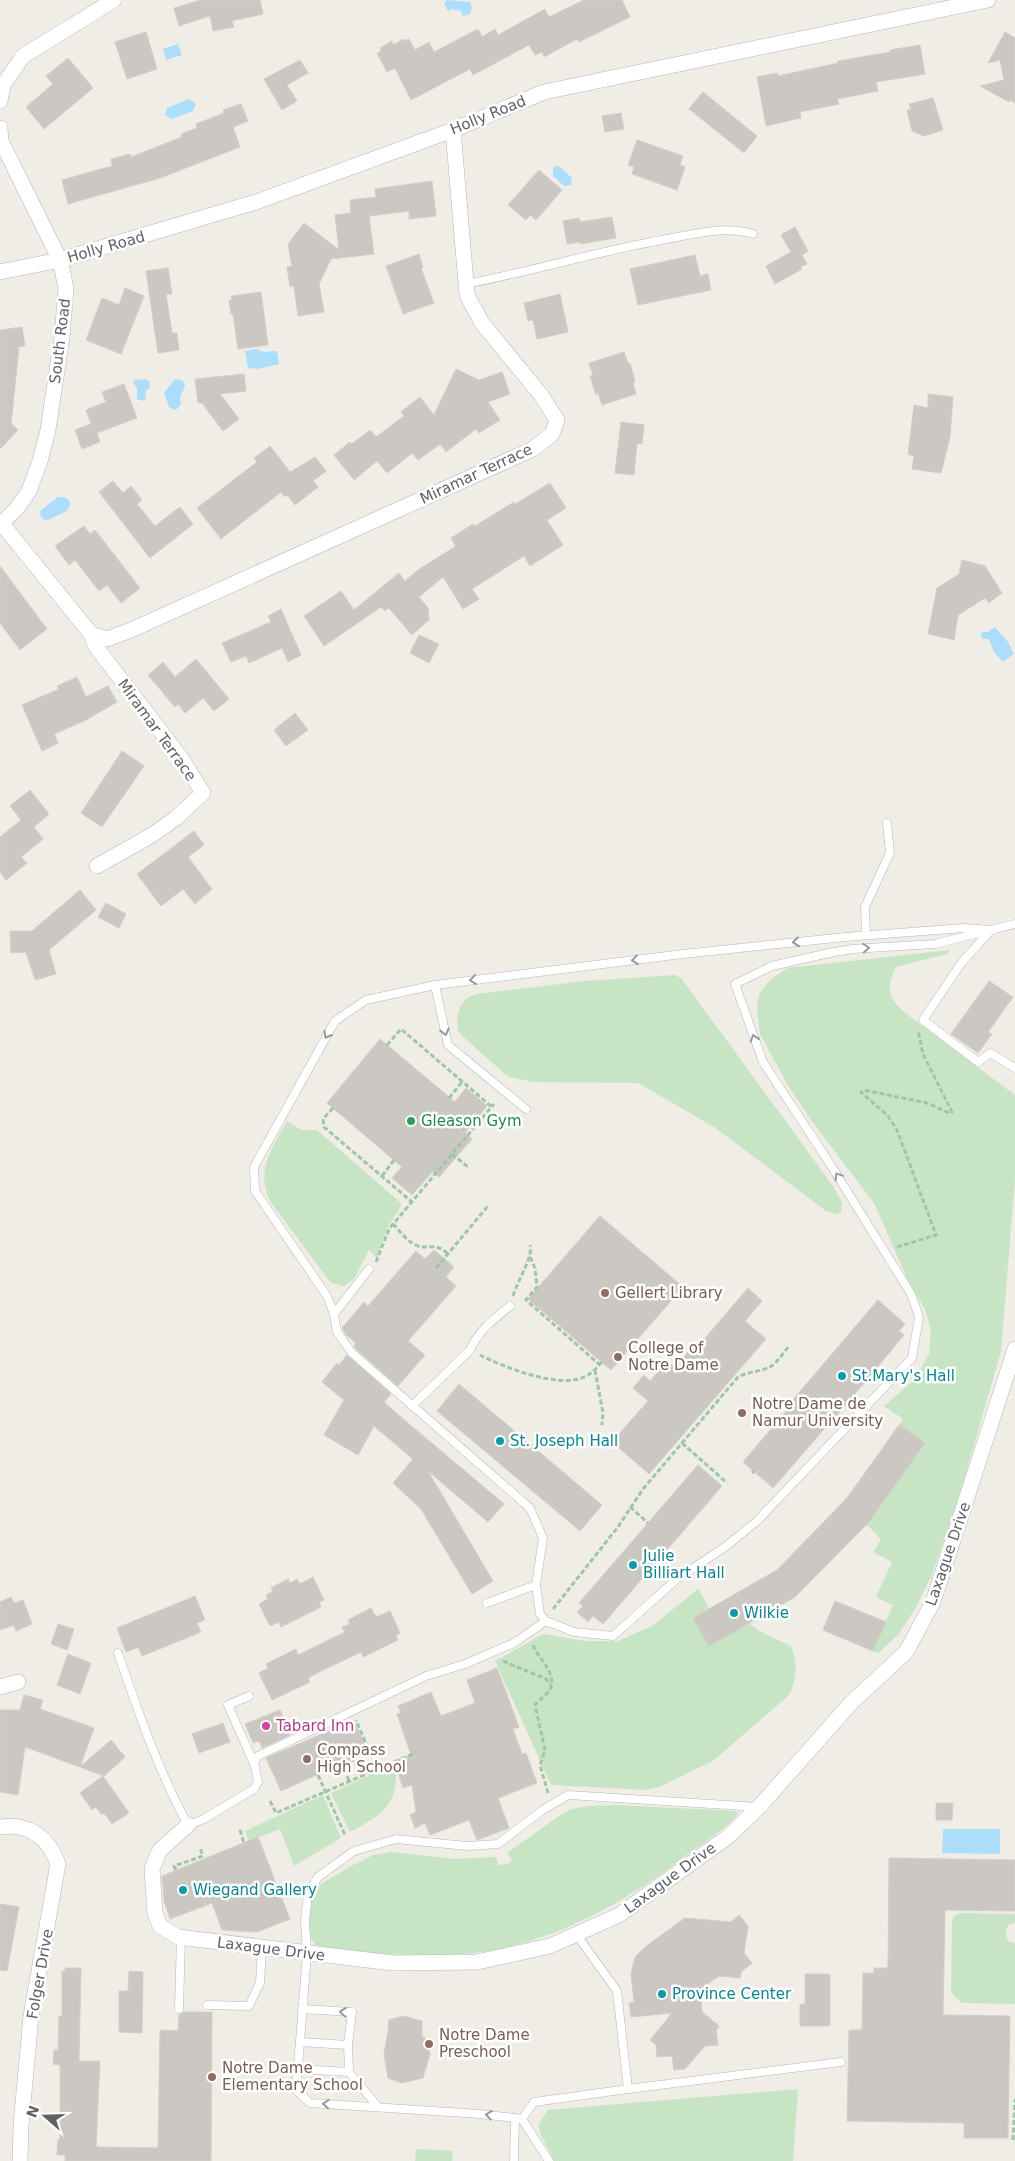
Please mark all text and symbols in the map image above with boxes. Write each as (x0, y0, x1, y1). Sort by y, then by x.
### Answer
street label: Holly Road (448, 92, 528, 138)
street label: Holly Road (65, 227, 147, 267)
street label: South Road (46, 297, 74, 385)
street label: Miramar Terrace (417, 440, 535, 508)
street label: Miramar Terrace (114, 675, 200, 785)
one-way arrow (792, 936, 800, 947)
one-way arrow (862, 943, 870, 954)
one-way arrow (630, 954, 638, 965)
one-way arrow (469, 974, 477, 985)
one-way arrow (439, 1028, 450, 1037)
one-way arrow (323, 1029, 333, 1038)
one-way arrow (750, 1034, 760, 1043)
place label: Gleason Gym (421, 1112, 522, 1130)
marker: Gleason Gym (405, 1115, 417, 1127)
one-way arrow (835, 1173, 845, 1182)
place label: Gellert Library (615, 1284, 723, 1302)
marker: Gellert Library (599, 1287, 611, 1299)
place label: College of Notre Dame (628, 1339, 719, 1374)
marker: College of Notre Dame (612, 1351, 624, 1363)
place label: St.Mary's Hall (852, 1367, 955, 1385)
marker: St.Mary's Hall (836, 1370, 848, 1382)
place label: Notre Dame de Namur University (752, 1395, 883, 1430)
marker: Notre Dame de Namur University (736, 1407, 748, 1419)
place label: St. Joseph Hall (510, 1432, 618, 1450)
marker: St. Joseph Hall (494, 1435, 506, 1447)
street label: Laxague Drive (922, 1500, 974, 1608)
place label: Julie Billiart Hall (642, 1547, 725, 1582)
marker: Julie Billiart Hall (627, 1559, 639, 1571)
place label: Wilkie (744, 1604, 789, 1622)
marker: Wilkie (728, 1607, 740, 1619)
place label: Tabard Inn (275, 1717, 354, 1735)
marker: Tabard Inn (260, 1720, 272, 1732)
place label: Compass High School (317, 1741, 406, 1776)
marker: Compass High School (301, 1753, 313, 1765)
street label: Laxague Drive (621, 1839, 719, 1917)
place label: Wiegand Gallery (193, 1881, 317, 1899)
marker: Wiegand Gallery (177, 1884, 189, 1896)
street label: Folger Drive (23, 1928, 57, 2020)
street label: Laxague Drive (216, 1933, 326, 1965)
place label: Province Center (672, 1985, 792, 2003)
marker: Province Center (656, 1988, 668, 2000)
one-way arrow (339, 2006, 347, 2017)
place label: Notre Dame Preschool (439, 2026, 530, 2061)
marker: Notre Dame Preschool (423, 2038, 435, 2050)
place label: Notre Dame Elementary School (222, 2059, 363, 2094)
marker: Notre Dame Elementary School (206, 2071, 218, 2083)
north arrow (20, 2091, 70, 2141)
one-way arrow (322, 2099, 330, 2110)
text: N (23, 2103, 42, 2120)
one-way arrow (484, 2110, 492, 2121)

